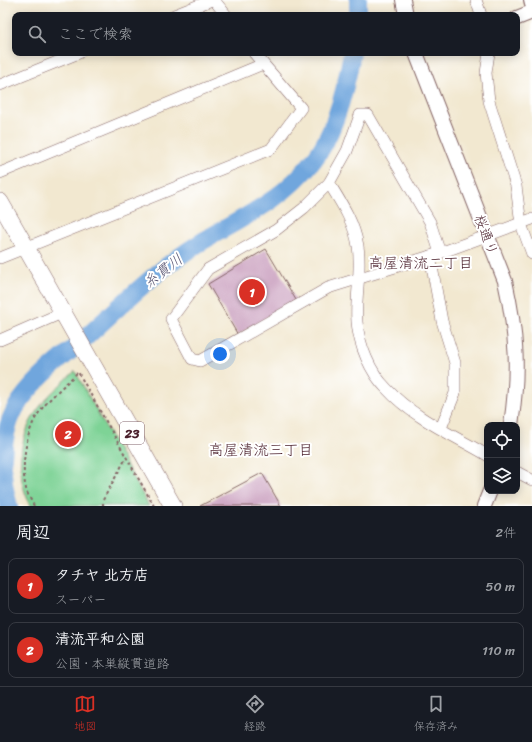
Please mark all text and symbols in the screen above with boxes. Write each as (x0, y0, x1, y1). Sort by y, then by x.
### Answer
search box (12, 12, 520, 56)
text: ここで検索 (58, 21, 133, 47)
icon: search (26, 23, 48, 45)
street label: 桜通り (467, 211, 505, 259)
water label: 糸貫川 (137, 247, 189, 295)
district label: 高屋清流二丁目 (368, 250, 474, 276)
pin: 1 (239, 277, 265, 307)
your location (210, 344, 230, 364)
pin: 2 (55, 419, 81, 449)
road number: 23 (120, 422, 144, 444)
map controls (484, 422, 520, 494)
button: locate (484, 422, 520, 458)
district label: 高屋清流三丁目 (208, 437, 314, 463)
button: layers (484, 458, 520, 494)
text: 周辺 (16, 517, 50, 547)
text: 2件 (495, 521, 516, 544)
text: タチヤ 北方店 (55, 562, 149, 588)
text: 1 (27, 575, 33, 598)
text: 50 m (485, 575, 515, 598)
text: スーパー (55, 588, 106, 611)
text: 清流平和公園 (55, 626, 145, 652)
text: 2 (26, 639, 34, 662)
text: 110 m (482, 639, 515, 662)
text: 公園 · 本巣縦貫道路 (55, 652, 169, 675)
tab: 地図 (74, 693, 96, 736)
tab: 経路 (244, 693, 266, 736)
tab: 保存済み (414, 693, 458, 736)

